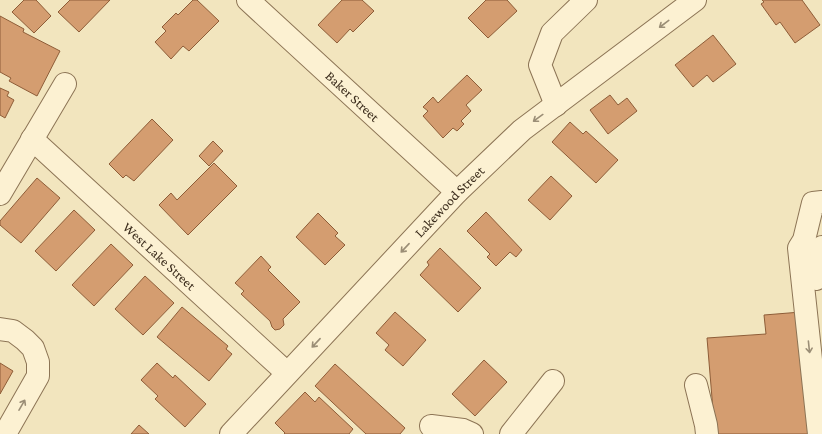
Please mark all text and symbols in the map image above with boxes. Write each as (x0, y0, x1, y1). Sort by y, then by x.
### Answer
one-way arrow (659, 19, 670, 28)
street label: Baker Street (322, 67, 383, 125)
one-way arrow (533, 114, 544, 123)
street label: Lakewood Street (411, 162, 488, 240)
street label: West Lake Street (120, 219, 199, 294)
one-way arrow (400, 243, 410, 253)
one-way arrow (311, 337, 320, 348)
one-way arrow (806, 340, 813, 353)
one-way arrow (18, 399, 26, 411)

